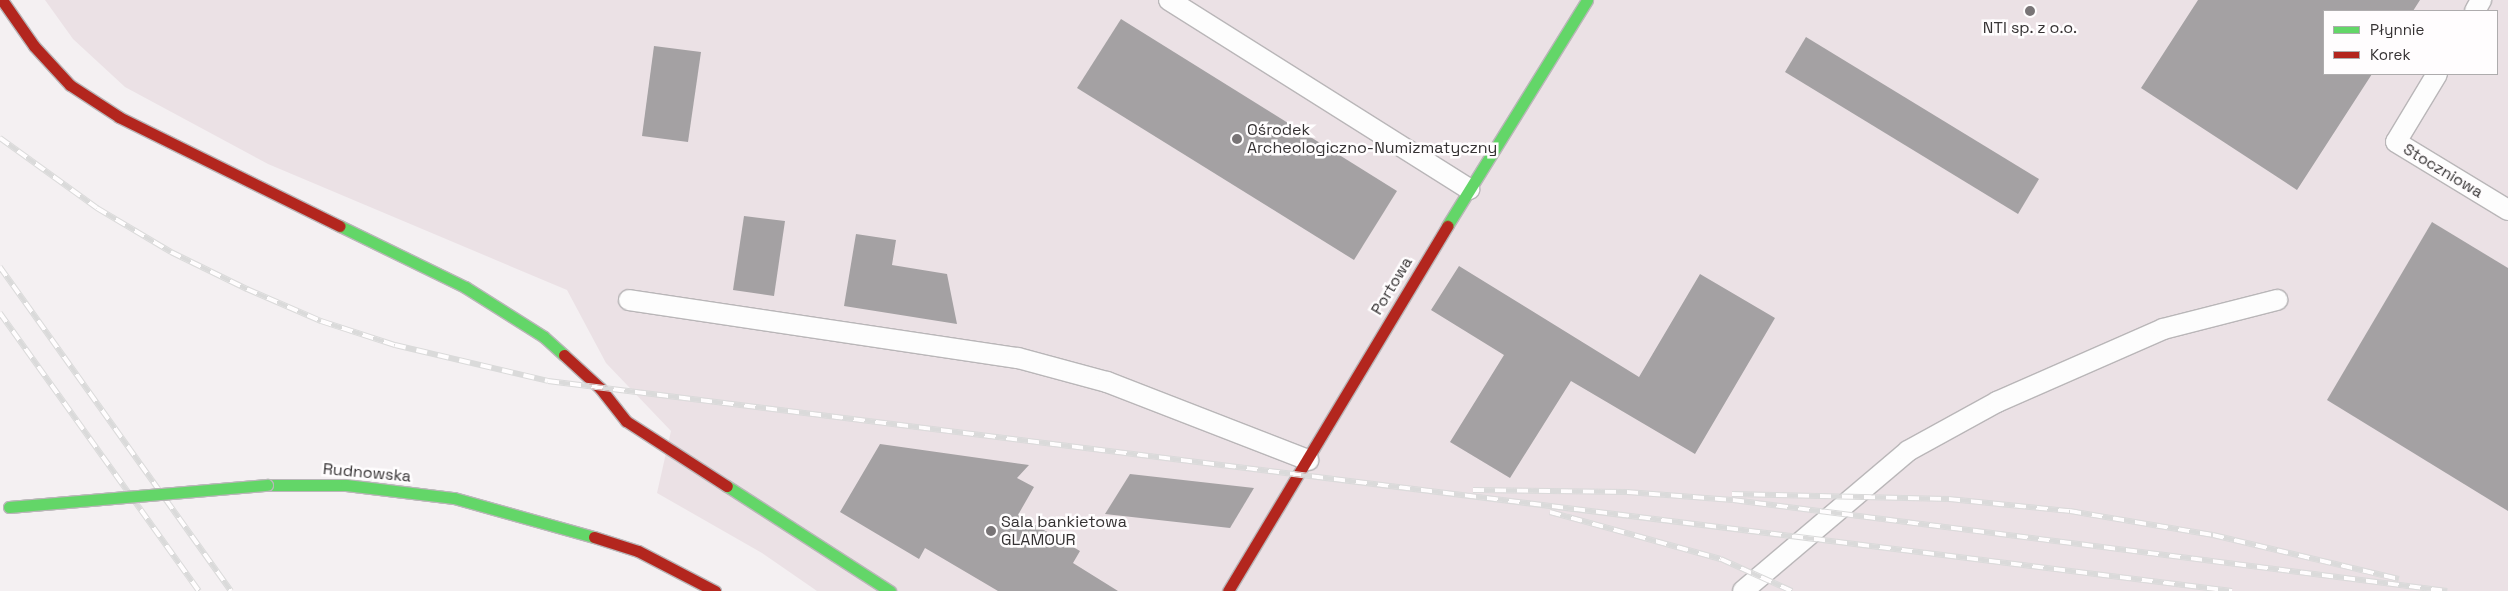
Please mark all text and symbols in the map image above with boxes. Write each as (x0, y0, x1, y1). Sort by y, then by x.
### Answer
marker: NTI sp. z o.o. (2024, 5, 2036, 17)
legend (2323, 10, 2498, 75)
place label: NTI sp. z o.o. (1983, 18, 2077, 38)
text: Płynnie (2370, 20, 2424, 39)
text: Korek (2370, 45, 2410, 64)
place label: Ośrodek Archeologiczno-Numizmatyczny (1247, 120, 1497, 158)
marker: Ośrodek Archeologiczno-Numizmatyczny (1231, 133, 1243, 145)
street label: Stoczniowa (2400, 140, 2486, 202)
street label: Portowa (1367, 254, 1417, 318)
street label: Rudnowska (322, 460, 412, 486)
place label: Sala bankietowa GLAMOUR (1001, 512, 1127, 550)
marker: Sala bankietowa GLAMOUR (985, 525, 997, 537)

